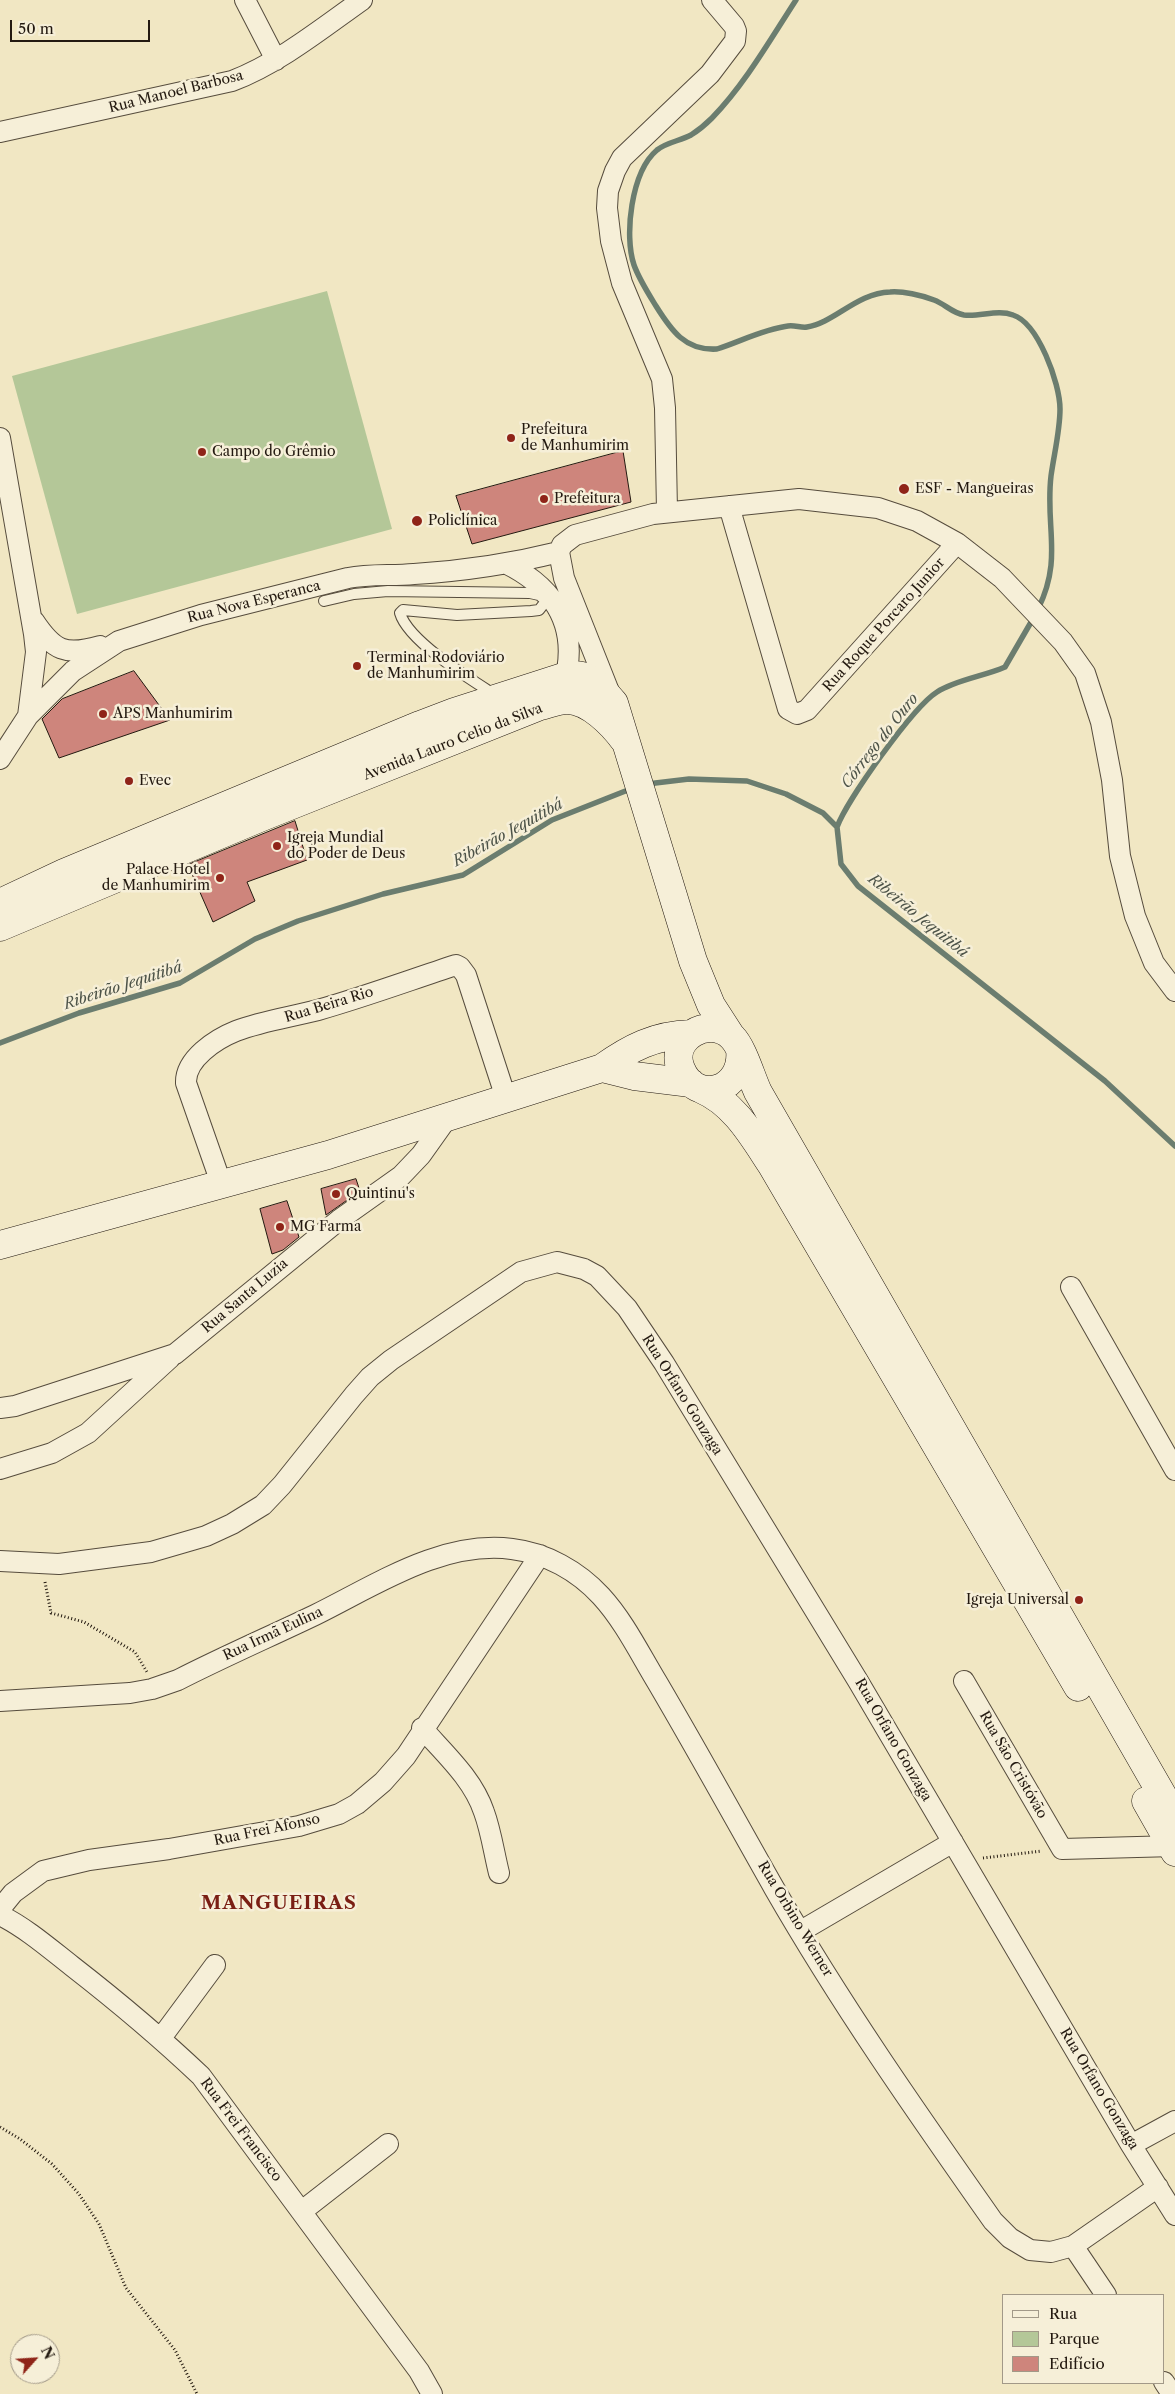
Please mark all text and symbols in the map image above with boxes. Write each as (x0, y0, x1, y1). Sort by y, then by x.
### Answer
scale bar (12, 10, 152, 42)
text: 50 m (18, 19, 54, 38)
street label: Rua Manoel Barbosa (107, 67, 245, 117)
place label: Prefeitura de Manhumirim (521, 422, 629, 454)
marker: Prefeitura de Manhumirim (505, 432, 517, 444)
place label: Campo do Grêmio (212, 444, 336, 460)
marker: Campo do Grêmio (196, 446, 208, 458)
place label: ESF - Mangueiras (915, 481, 1034, 497)
marker: ESF - Mangueiras (897, 482, 911, 496)
place label: Prefeitura (554, 491, 621, 507)
marker: Prefeitura (538, 493, 550, 505)
place label: Policlínica (428, 513, 497, 529)
marker: Policlínica (410, 514, 424, 528)
street label: Rua Roque Porcaro Junior (819, 555, 949, 695)
street label: Rua Nova Esperanca (186, 577, 322, 627)
place label: Terminal Rodoviário de Manhumirim (367, 650, 505, 682)
marker: Terminal Rodoviário de Manhumirim (351, 660, 363, 672)
water label: Córrego do Ouro (838, 690, 922, 792)
street label: Avenida Lauro Celio da Silva (361, 700, 545, 784)
place label: APS Manhumirim (113, 706, 233, 722)
marker: APS Manhumirim (97, 708, 109, 720)
place label: Evec (139, 773, 171, 789)
marker: Evec (123, 775, 135, 787)
water label: Ribeirão Jequitibá (450, 795, 566, 871)
place label: Igreja Mundial do Poder de Deus (287, 830, 405, 862)
marker: Igreja Mundial do Poder de Deus (271, 840, 283, 852)
place label: Palace Hotel de Manhumirim (102, 862, 210, 894)
water label: Ribeirão Jequitibá (865, 870, 971, 962)
marker: Palace Hotel de Manhumirim (214, 872, 226, 884)
water label: Ribeirão Jequitibá (62, 958, 184, 1014)
street label: Rua Beira Rio (283, 984, 375, 1026)
place label: Quintinu's (346, 1186, 415, 1202)
marker: Quintinu's (330, 1188, 342, 1200)
place label: MG Farma (290, 1219, 361, 1235)
marker: MG Farma (274, 1221, 286, 1233)
street label: Rua Santa Luzia (199, 1255, 291, 1337)
street label: Rua Orfano Gonzaga (638, 1332, 726, 1458)
place label: Igreja Universal (966, 1592, 1069, 1608)
marker: Igreja Universal (1073, 1594, 1085, 1606)
street label: Rua Irmã Eulina (220, 1604, 326, 1664)
street label: Rua Orfano Gonzaga (851, 1676, 935, 1804)
street label: Rua São Cristóvão (975, 1708, 1051, 1822)
street label: Rua Frei Afonso (213, 1811, 321, 1849)
street label: Rua Orbino Werner (754, 1858, 836, 1980)
district label: MANGUEIRAS (200, 1893, 358, 1915)
street label: Rua Orfano Gonzaga (1056, 2025, 1142, 2153)
street label: Rua Frei Francisco (197, 2075, 285, 2185)
legend (1002, 2294, 1165, 2384)
text: Rua (1049, 2304, 1077, 2323)
text: Parque (1049, 2329, 1099, 2348)
north arrow (10, 2334, 60, 2384)
text: N (37, 2343, 58, 2362)
text: Edifício (1049, 2354, 1105, 2373)

